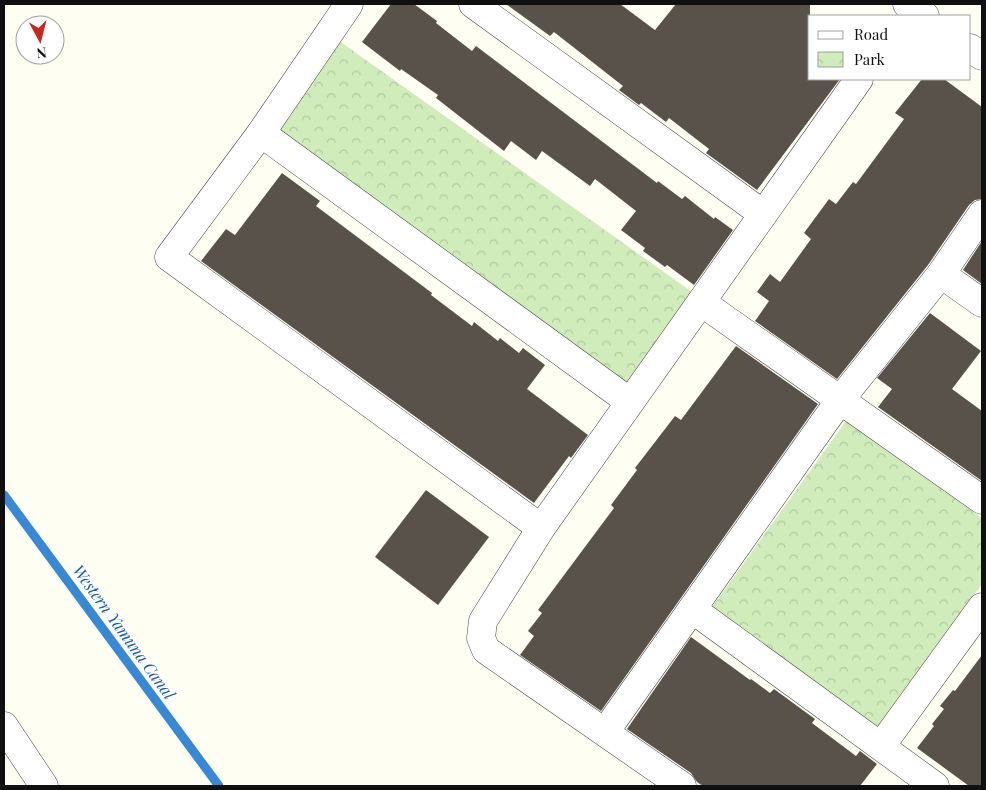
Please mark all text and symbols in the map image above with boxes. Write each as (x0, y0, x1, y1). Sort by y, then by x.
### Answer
north arrow (15, 15, 65, 65)
legend (808, 15, 971, 80)
text: Road (854, 24, 888, 44)
text: N (35, 43, 48, 63)
text: Park (854, 49, 886, 69)
water label: Western Yamuna Canal (69, 560, 181, 704)

